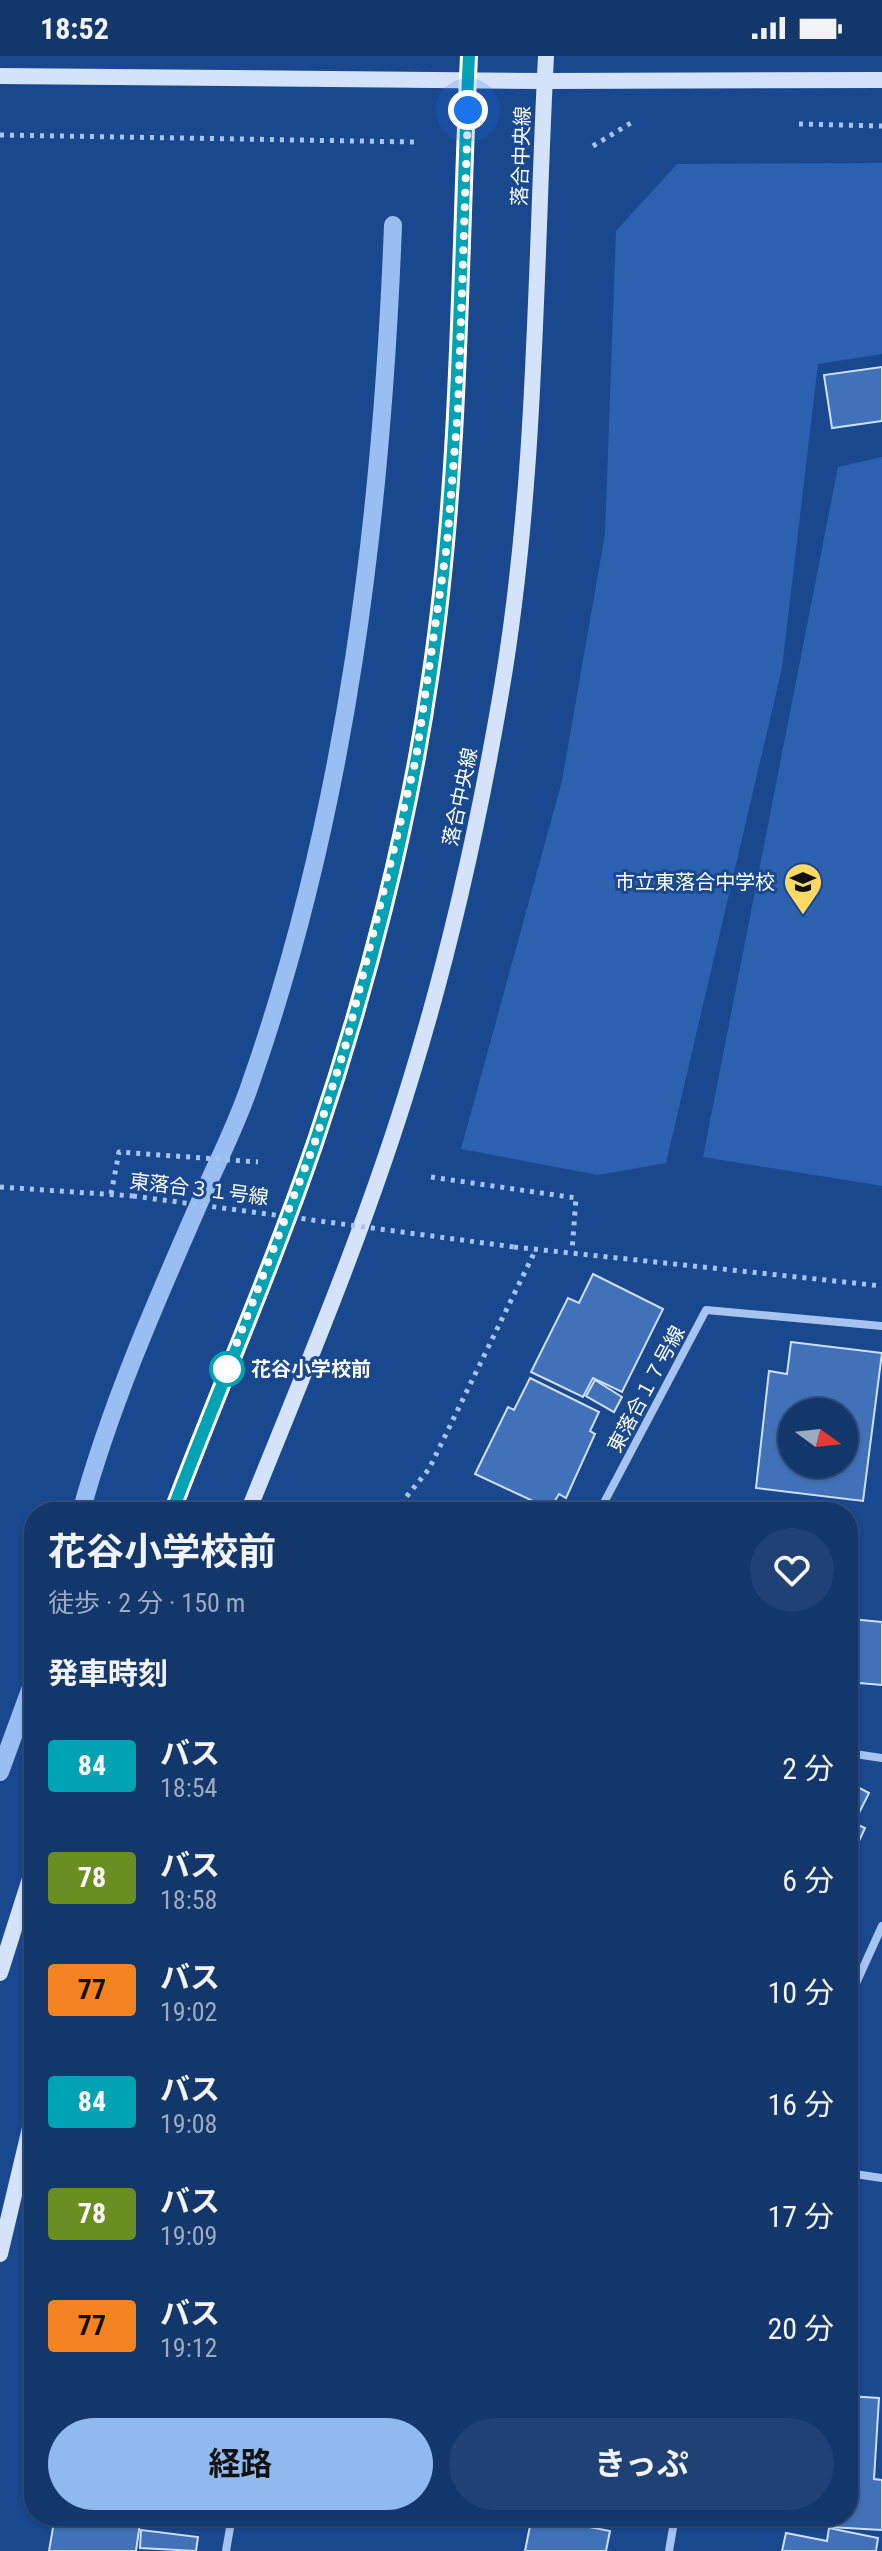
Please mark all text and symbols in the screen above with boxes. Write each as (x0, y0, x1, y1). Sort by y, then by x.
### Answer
text: 18:52 (40, 11, 109, 46)
your location (448, 90, 488, 130)
street label: 落合中央線 (507, 106, 535, 206)
street label: 落合中央線 (438, 746, 482, 848)
school or university icon: 市立東落合中学校 (782, 861, 824, 916)
place label: 市立東落合中学校 (615, 870, 775, 894)
street label: 東落合３１号線 (128, 1169, 270, 1209)
street label: 東落合１７号線 (603, 1322, 689, 1456)
marker: 花谷小学校前 (210, 1352, 244, 1386)
place label: 花谷小学校前 (251, 1357, 371, 1381)
north arrow (778, 1398, 858, 1478)
map controls (778, 1398, 858, 1478)
button: heart (750, 1528, 834, 1612)
text: 花谷小学校前 (48, 1530, 276, 1574)
text: 徒歩 · 2 分 · 150 m (48, 1588, 245, 1618)
text: 発車時刻 (48, 1656, 168, 1691)
text: バス (160, 1736, 220, 1771)
text: 84 (78, 1749, 106, 1782)
text: 2 分 (782, 1751, 834, 1786)
text: 18:54 (160, 1773, 217, 1803)
text: バス (160, 1848, 220, 1883)
text: 78 (78, 1861, 106, 1894)
text: 6 分 (782, 1863, 834, 1898)
text: 18:58 (160, 1885, 217, 1915)
text: バス (160, 1960, 220, 1995)
text: 77 (78, 1973, 106, 2006)
text: 10 分 (767, 1975, 834, 2010)
text: 19:02 (160, 1997, 217, 2027)
text: バス (160, 2072, 220, 2107)
text: 84 (78, 2085, 106, 2118)
text: 16 分 (767, 2087, 834, 2122)
text: 19:08 (160, 2109, 217, 2139)
text: バス (160, 2184, 220, 2219)
text: 78 (78, 2197, 106, 2230)
text: 17 分 (767, 2199, 834, 2234)
text: 19:09 (160, 2221, 217, 2251)
text: バス (160, 2296, 220, 2331)
text: 77 (78, 2309, 106, 2342)
text: 20 分 (767, 2311, 834, 2346)
text: 19:12 (160, 2333, 217, 2363)
button: 経路 (48, 2418, 433, 2510)
button: きっぷ (449, 2418, 834, 2510)

